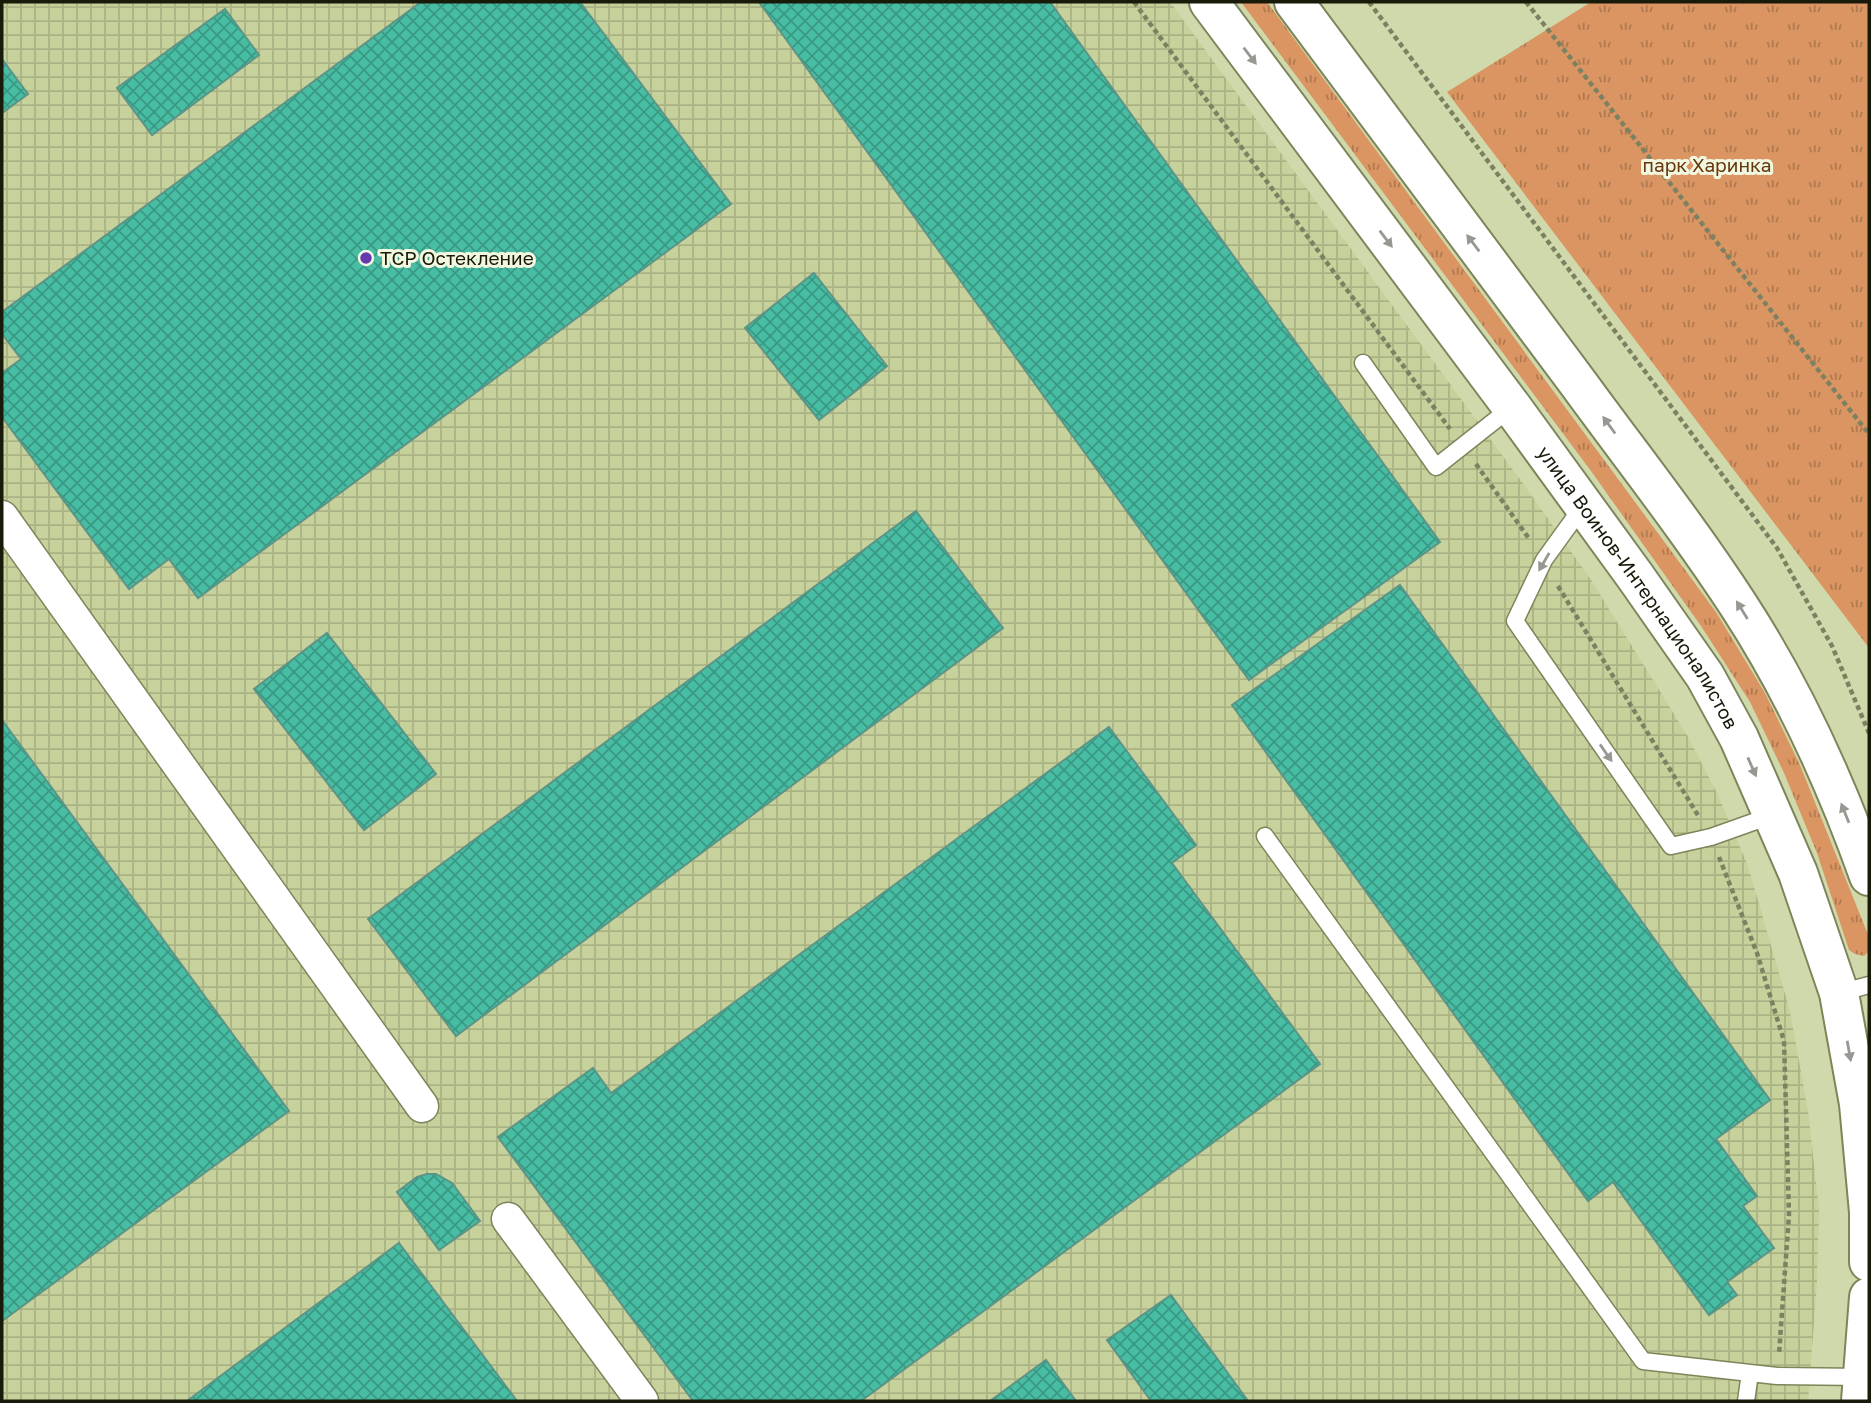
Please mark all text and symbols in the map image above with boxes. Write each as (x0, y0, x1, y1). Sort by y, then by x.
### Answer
one-way arrow (1242, 47, 1257, 65)
park label: парк Харинка (1643, 153, 1771, 176)
one-way arrow (1379, 229, 1393, 248)
one-way arrow (1466, 234, 1481, 252)
place label: ТСР Остекление (380, 246, 534, 269)
marker: ТСР Остекление (358, 250, 374, 266)
one-way arrow (1602, 416, 1616, 435)
street label: улица Воинов-Интернационалистов (1533, 441, 1744, 733)
one-way arrow (1538, 552, 1551, 571)
one-way arrow (1735, 600, 1748, 620)
one-way arrow (1599, 744, 1612, 763)
one-way arrow (1746, 757, 1758, 777)
one-way arrow (1839, 802, 1850, 823)
one-way arrow (1844, 1040, 1855, 1062)

